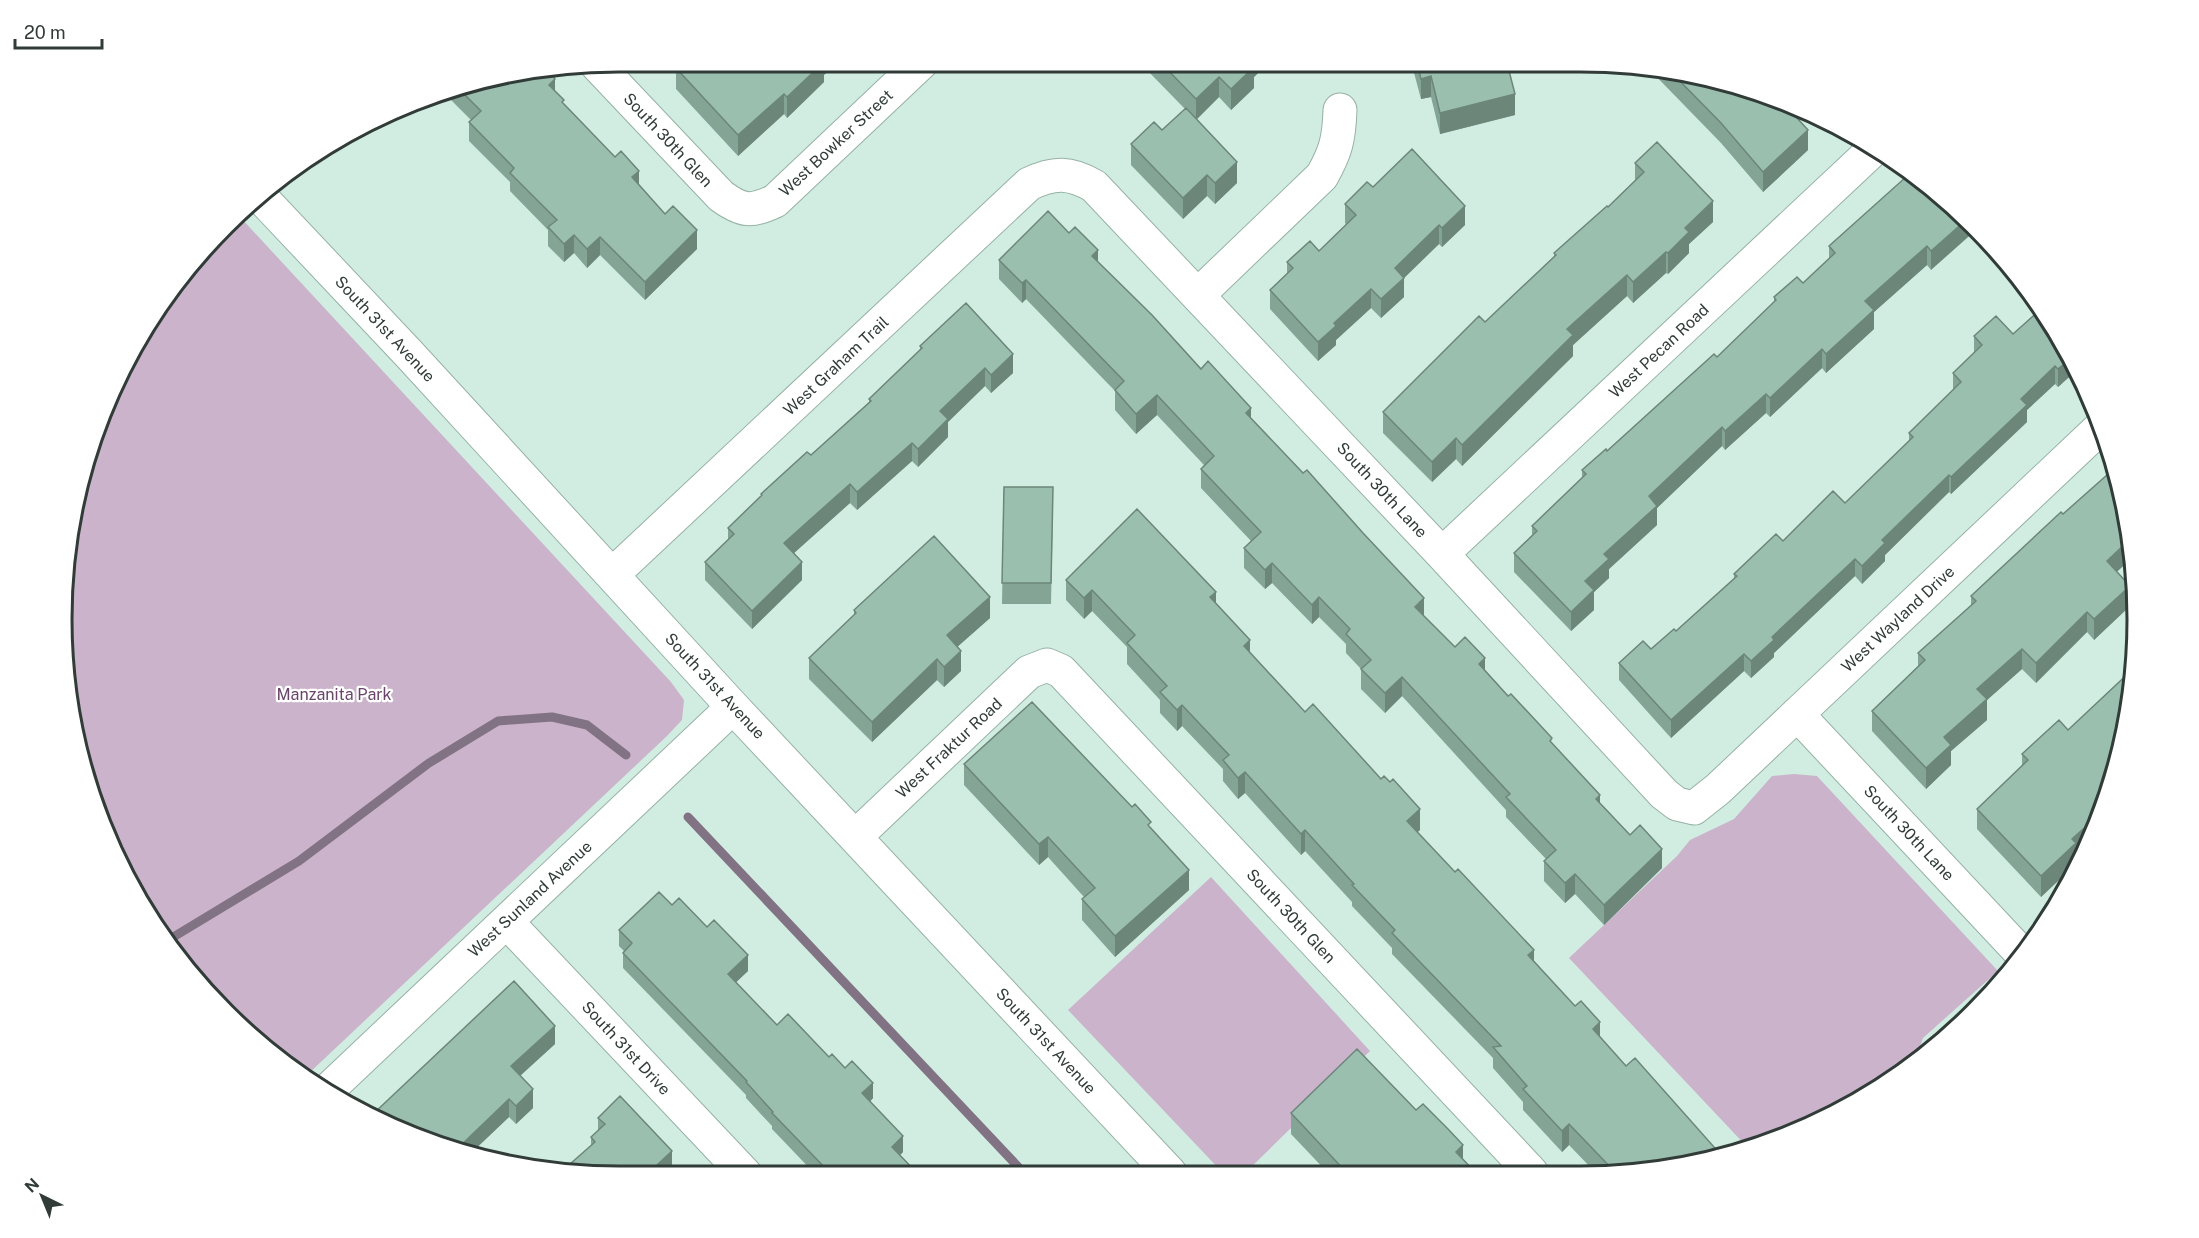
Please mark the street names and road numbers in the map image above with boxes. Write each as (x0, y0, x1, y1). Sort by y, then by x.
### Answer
street label: West Bowker Street (775, 85, 897, 201)
street label: South 30th Glen (619, 89, 717, 191)
street label: South 31st Avenue (331, 272, 439, 386)
street label: West Pecan Road (1605, 300, 1713, 402)
street label: West Graham Trail (780, 312, 893, 420)
street label: South 30th Lane (1333, 438, 1431, 542)
street label: West Wayland Drive (1838, 562, 1958, 676)
street label: South 31st Avenue (661, 629, 769, 743)
street label: West Fraktur Road (892, 694, 1006, 802)
street label: South 30th Lane (1860, 781, 1958, 885)
street label: West Sunland Avenue (464, 837, 596, 961)
street label: South 30th Glen (1242, 865, 1340, 967)
street label: South 31st Avenue (992, 984, 1100, 1098)
street label: South 31st Drive (578, 997, 674, 1099)

